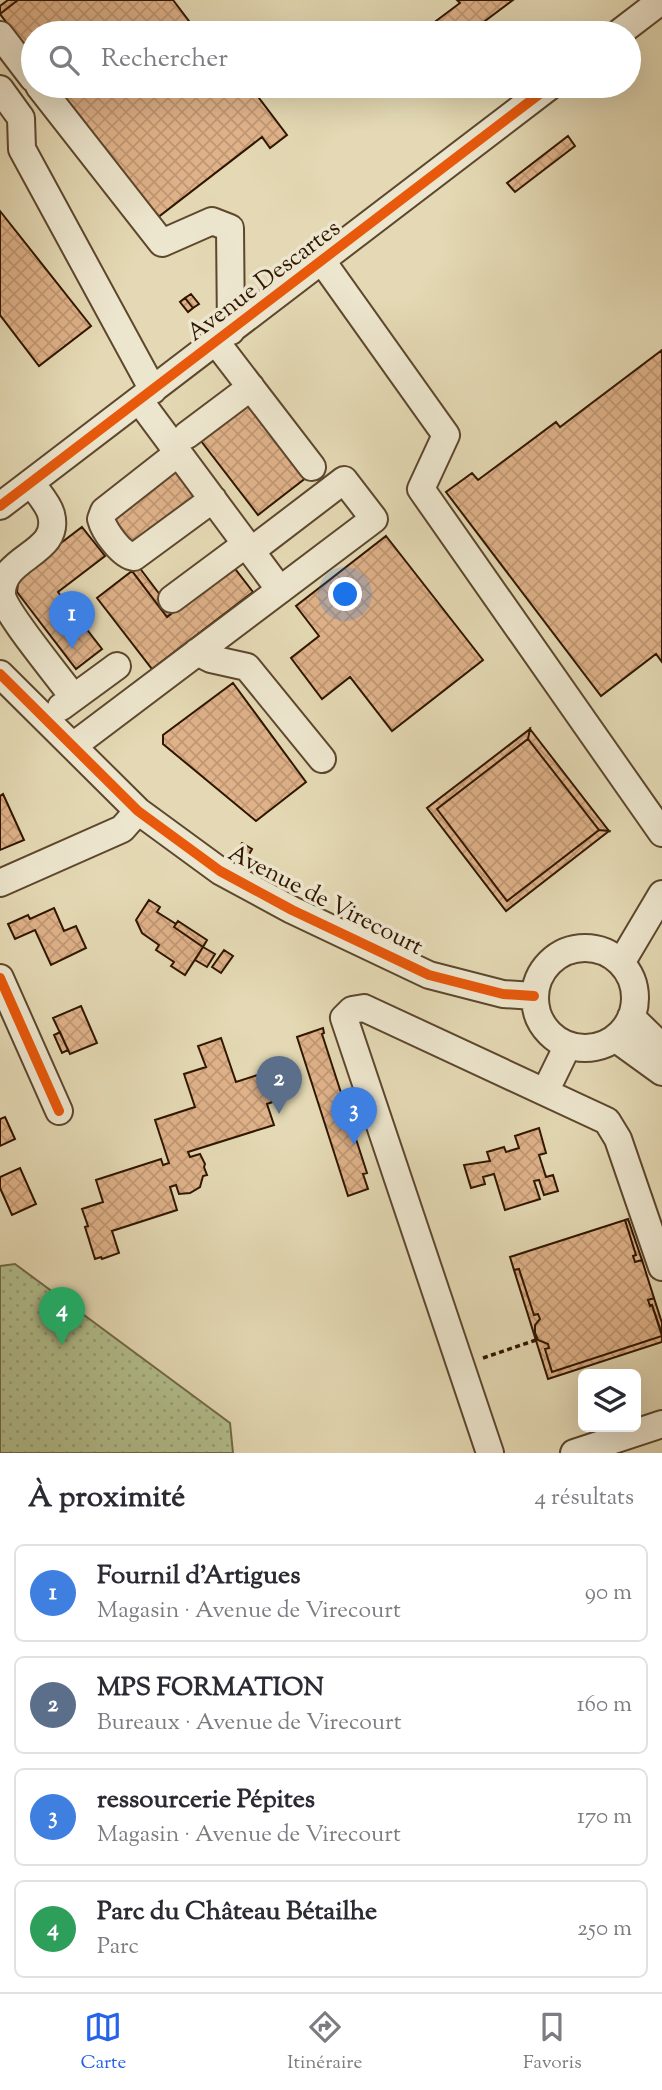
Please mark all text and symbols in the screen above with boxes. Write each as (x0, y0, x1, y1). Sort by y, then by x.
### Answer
search box (21, 21, 641, 98)
icon: search (45, 41, 83, 79)
text: Rechercher (101, 41, 228, 78)
street label: Avenue Descartes (180, 213, 348, 351)
your location (328, 577, 362, 611)
pin: 1 (49, 591, 95, 649)
street label: Avenue de Virecourt (222, 837, 428, 965)
pin: 2 (256, 1056, 302, 1114)
pin: 3 (331, 1087, 377, 1145)
pin: 4 (39, 1287, 85, 1345)
map controls (578, 1369, 641, 1432)
button: layers (578, 1369, 641, 1432)
text: À proximité (28, 1477, 185, 1520)
text: 4 résultats (535, 1482, 634, 1515)
text: Fournil d'Artigues (97, 1558, 300, 1595)
text: 1 (49, 1577, 57, 1610)
text: 90 m (585, 1577, 632, 1610)
text: Magasin · Avenue de Virecourt (97, 1595, 401, 1628)
text: MPS FORMATION (97, 1670, 324, 1707)
text: 2 (48, 1689, 58, 1722)
text: 160 m (577, 1689, 632, 1722)
text: Bureaux · Avenue de Virecourt (97, 1707, 402, 1740)
text: ressourcerie Pépites (97, 1782, 315, 1819)
text: 3 (48, 1801, 58, 1834)
text: 170 m (577, 1801, 632, 1834)
text: Magasin · Avenue de Virecourt (97, 1819, 401, 1852)
text: Parc du Château Bétailhe (97, 1894, 377, 1931)
text: 4 (47, 1913, 59, 1946)
text: 250 m (577, 1913, 632, 1946)
text: Parc (97, 1931, 139, 1964)
tab: Carte (80, 2008, 126, 2077)
tab: Itinéraire (287, 2008, 362, 2077)
tab: Favoris (523, 2008, 582, 2077)

